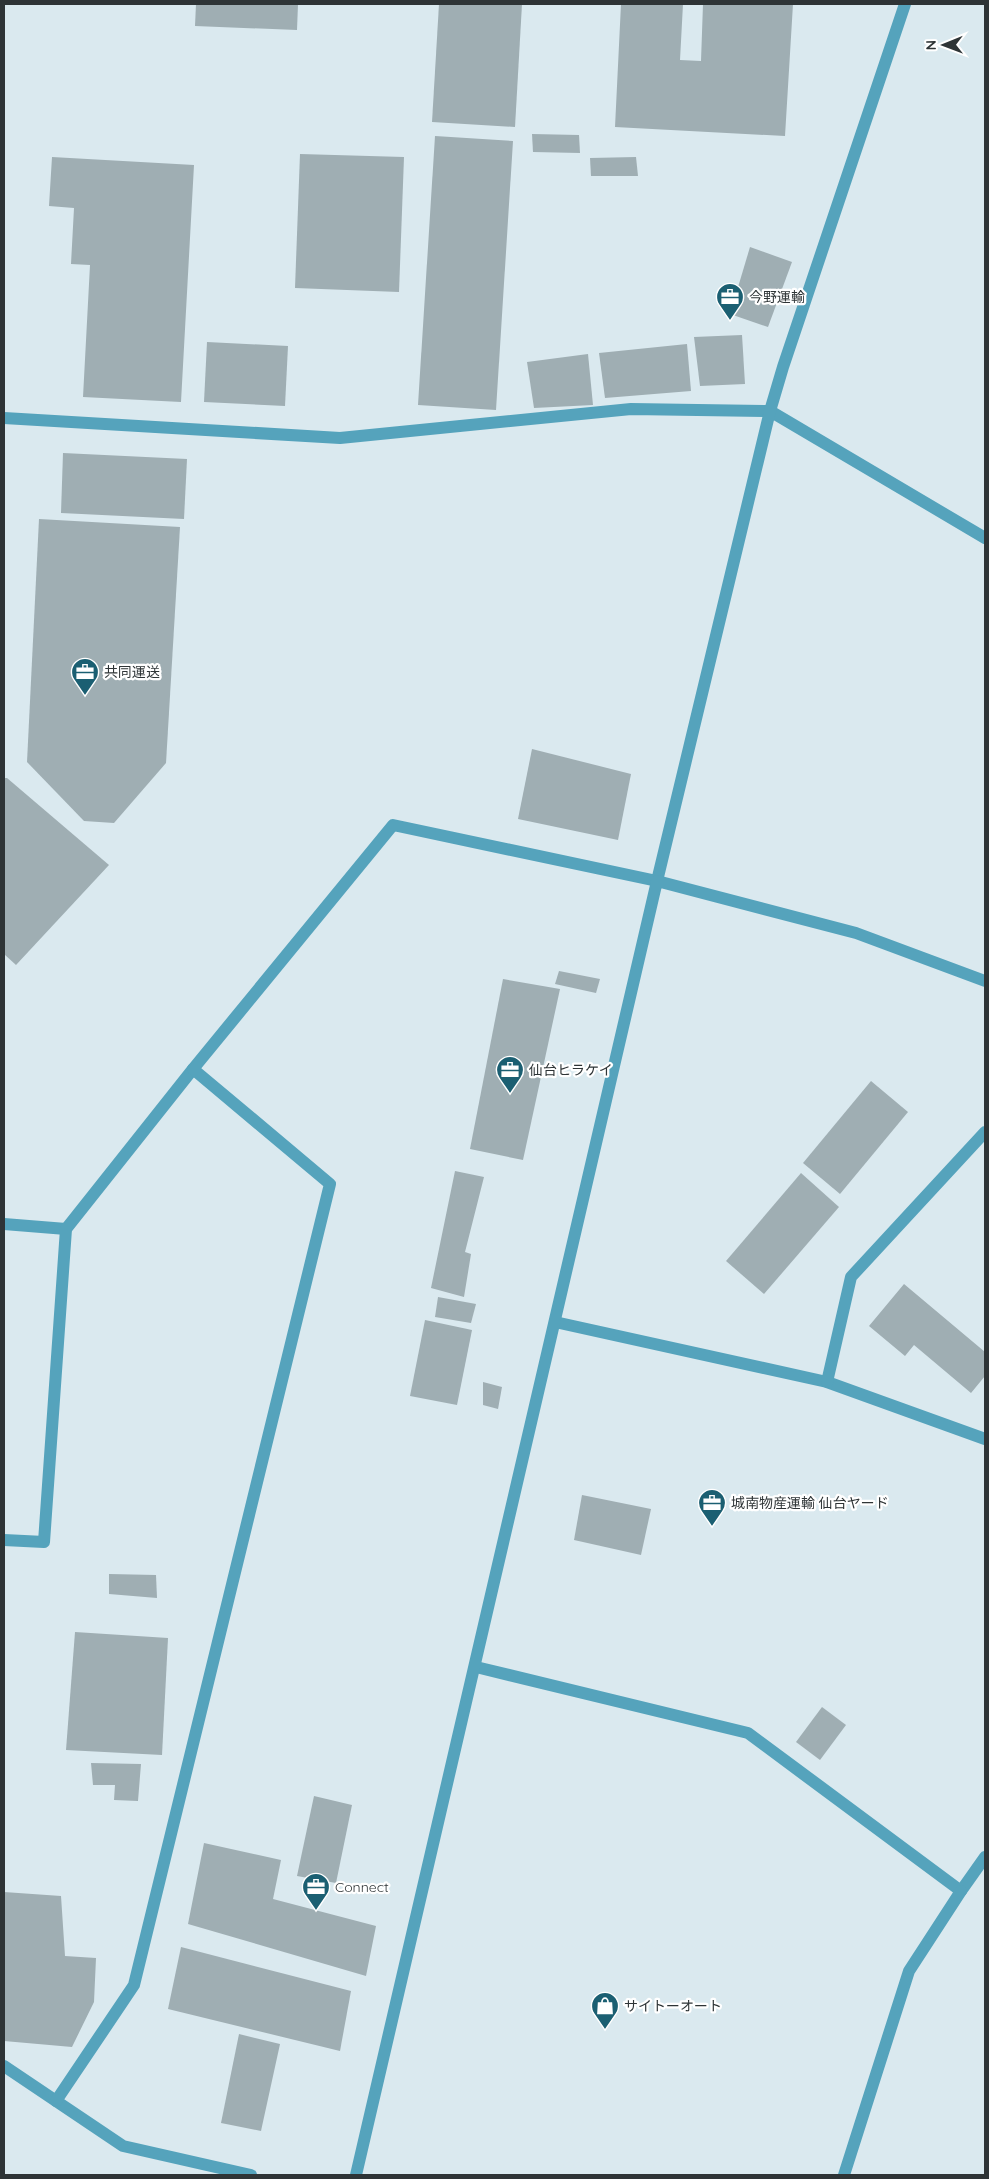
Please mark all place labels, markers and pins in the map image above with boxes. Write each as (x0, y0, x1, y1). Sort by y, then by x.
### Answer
office icon: 今野運輸 (715, 282, 745, 321)
place label: 今野運輸 (749, 288, 805, 306)
office icon: 共同運送 (70, 657, 100, 696)
place label: 共同運送 (104, 663, 160, 681)
office icon: 仙台ヒラケイ (495, 1055, 525, 1094)
place label: 仙台ヒラケイ (529, 1061, 613, 1079)
office icon: 城南物産運輸 仙台ヤード (697, 1488, 727, 1527)
place label: 城南物産運輸 仙台ヤード (731, 1494, 889, 1512)
office icon: Connect (301, 1872, 331, 1911)
place label: Connect (335, 1878, 389, 1896)
shop icon: サイトーオート (590, 1991, 620, 2030)
place label: サイトーオート (624, 1997, 722, 2015)

